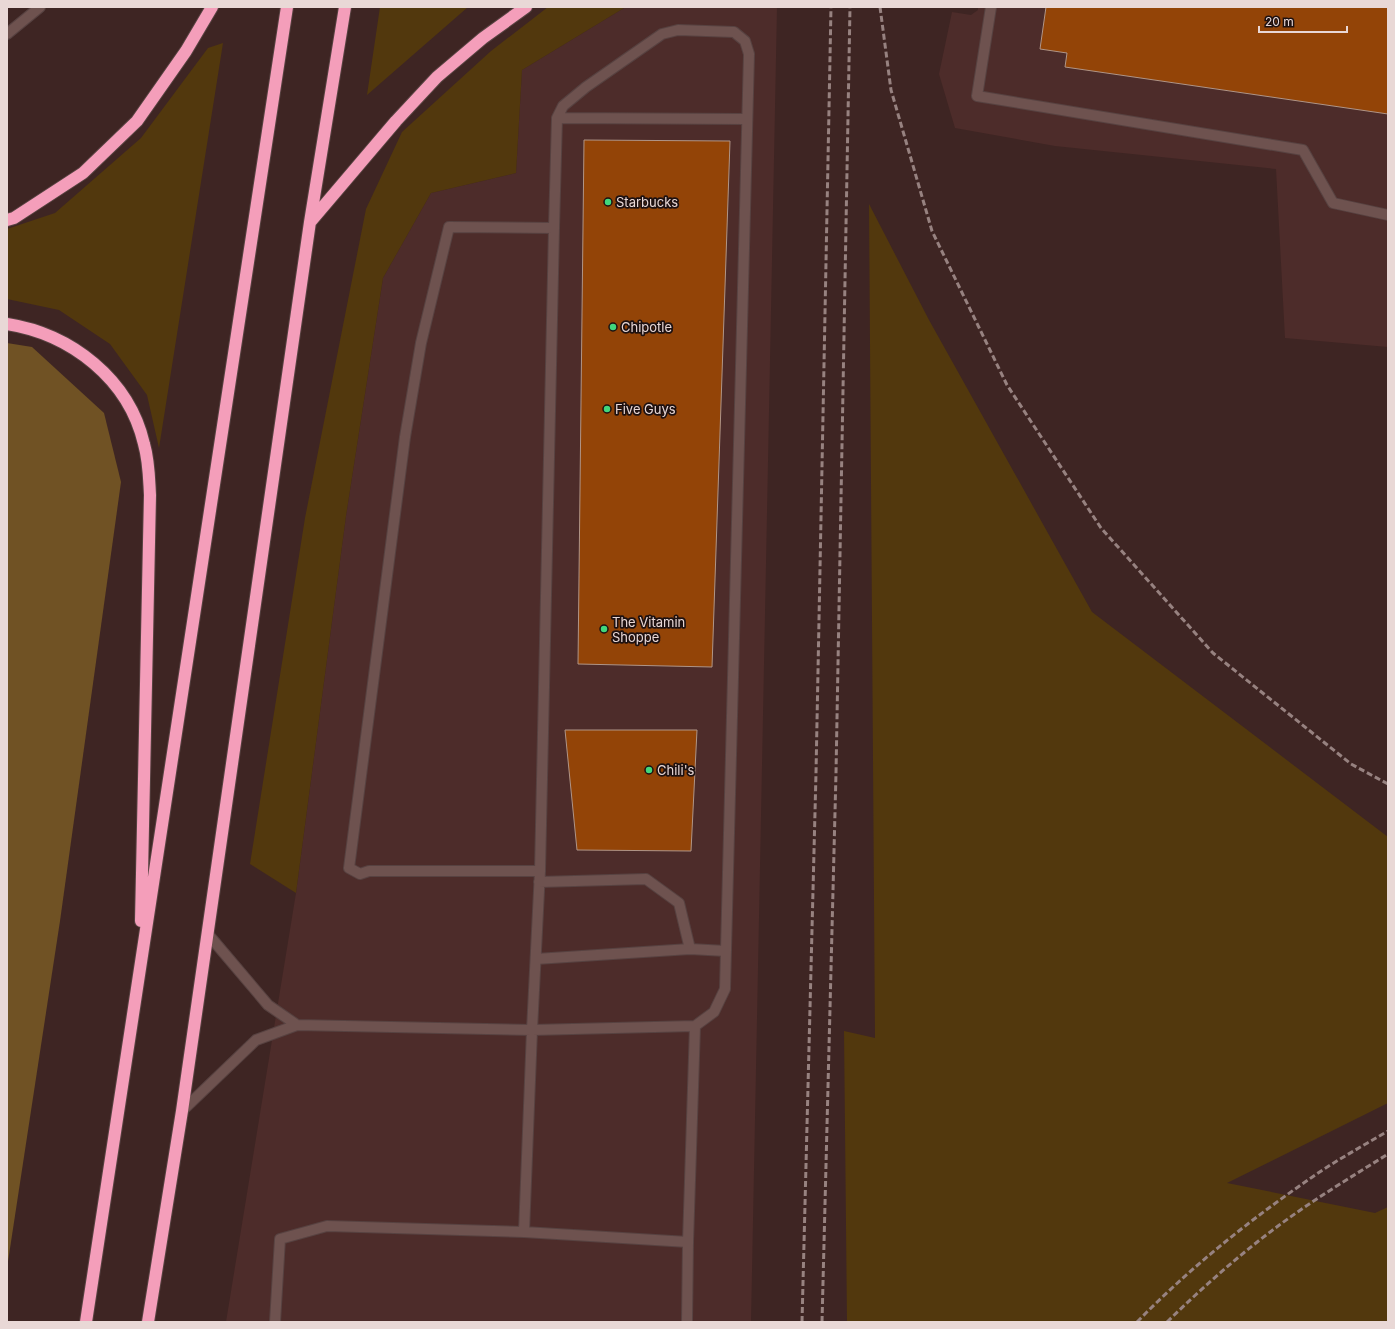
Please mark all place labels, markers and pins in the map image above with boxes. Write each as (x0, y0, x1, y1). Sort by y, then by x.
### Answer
place label: Starbucks (616, 194, 678, 210)
marker: Starbucks (603, 197, 613, 207)
place label: Chipotle (621, 319, 672, 335)
marker: Chipotle (608, 322, 618, 332)
place label: Five Guys (615, 401, 676, 417)
marker: Five Guys (602, 404, 612, 414)
place label: The Vitamin Shoppe (612, 614, 685, 645)
marker: The Vitamin Shoppe (599, 624, 609, 634)
place label: Chili's (657, 762, 695, 778)
marker: Chili's (644, 765, 654, 775)

